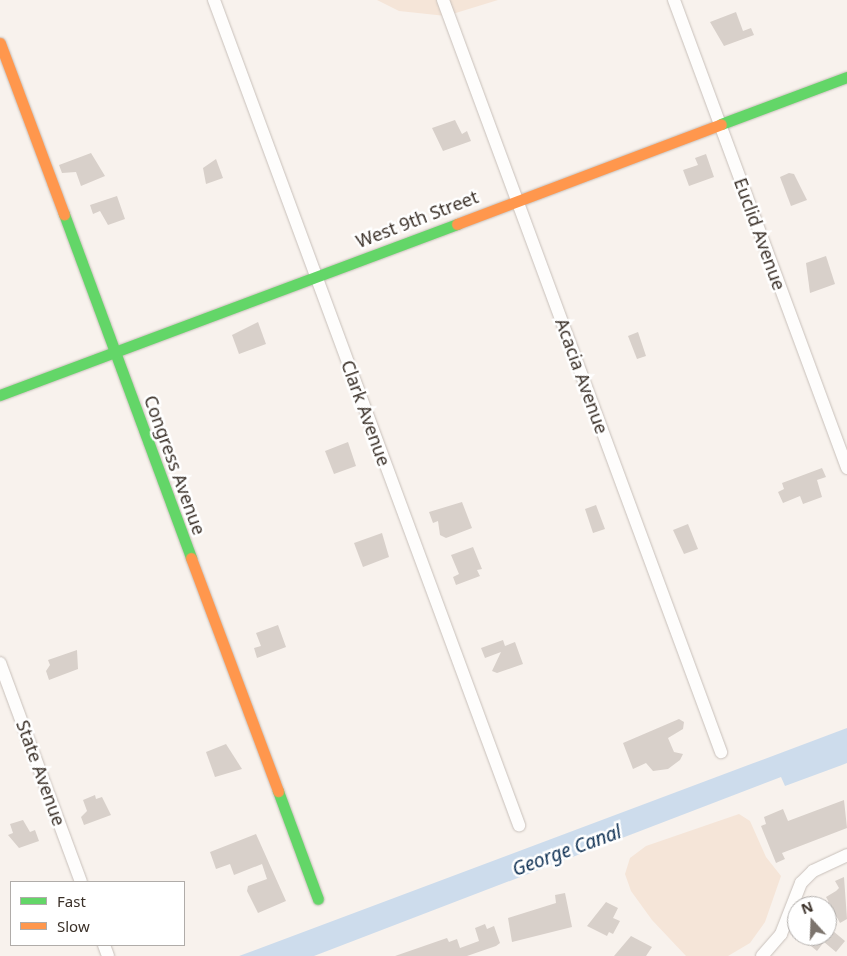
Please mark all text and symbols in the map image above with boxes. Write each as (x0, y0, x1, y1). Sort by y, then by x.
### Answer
street label: Euclid Avenue (730, 175, 790, 293)
street label: West 9th Street (353, 186, 481, 252)
street label: Acacia Avenue (551, 315, 613, 437)
street label: Clark Avenue (337, 357, 395, 469)
street label: Congress Avenue (140, 392, 210, 538)
street label: State Avenue (12, 717, 70, 829)
water label: George Canal (509, 821, 625, 881)
legend (10, 881, 185, 946)
text: Fast (57, 891, 86, 911)
north arrow (787, 896, 837, 946)
text: N (798, 897, 816, 918)
text: Slow (57, 916, 90, 936)

